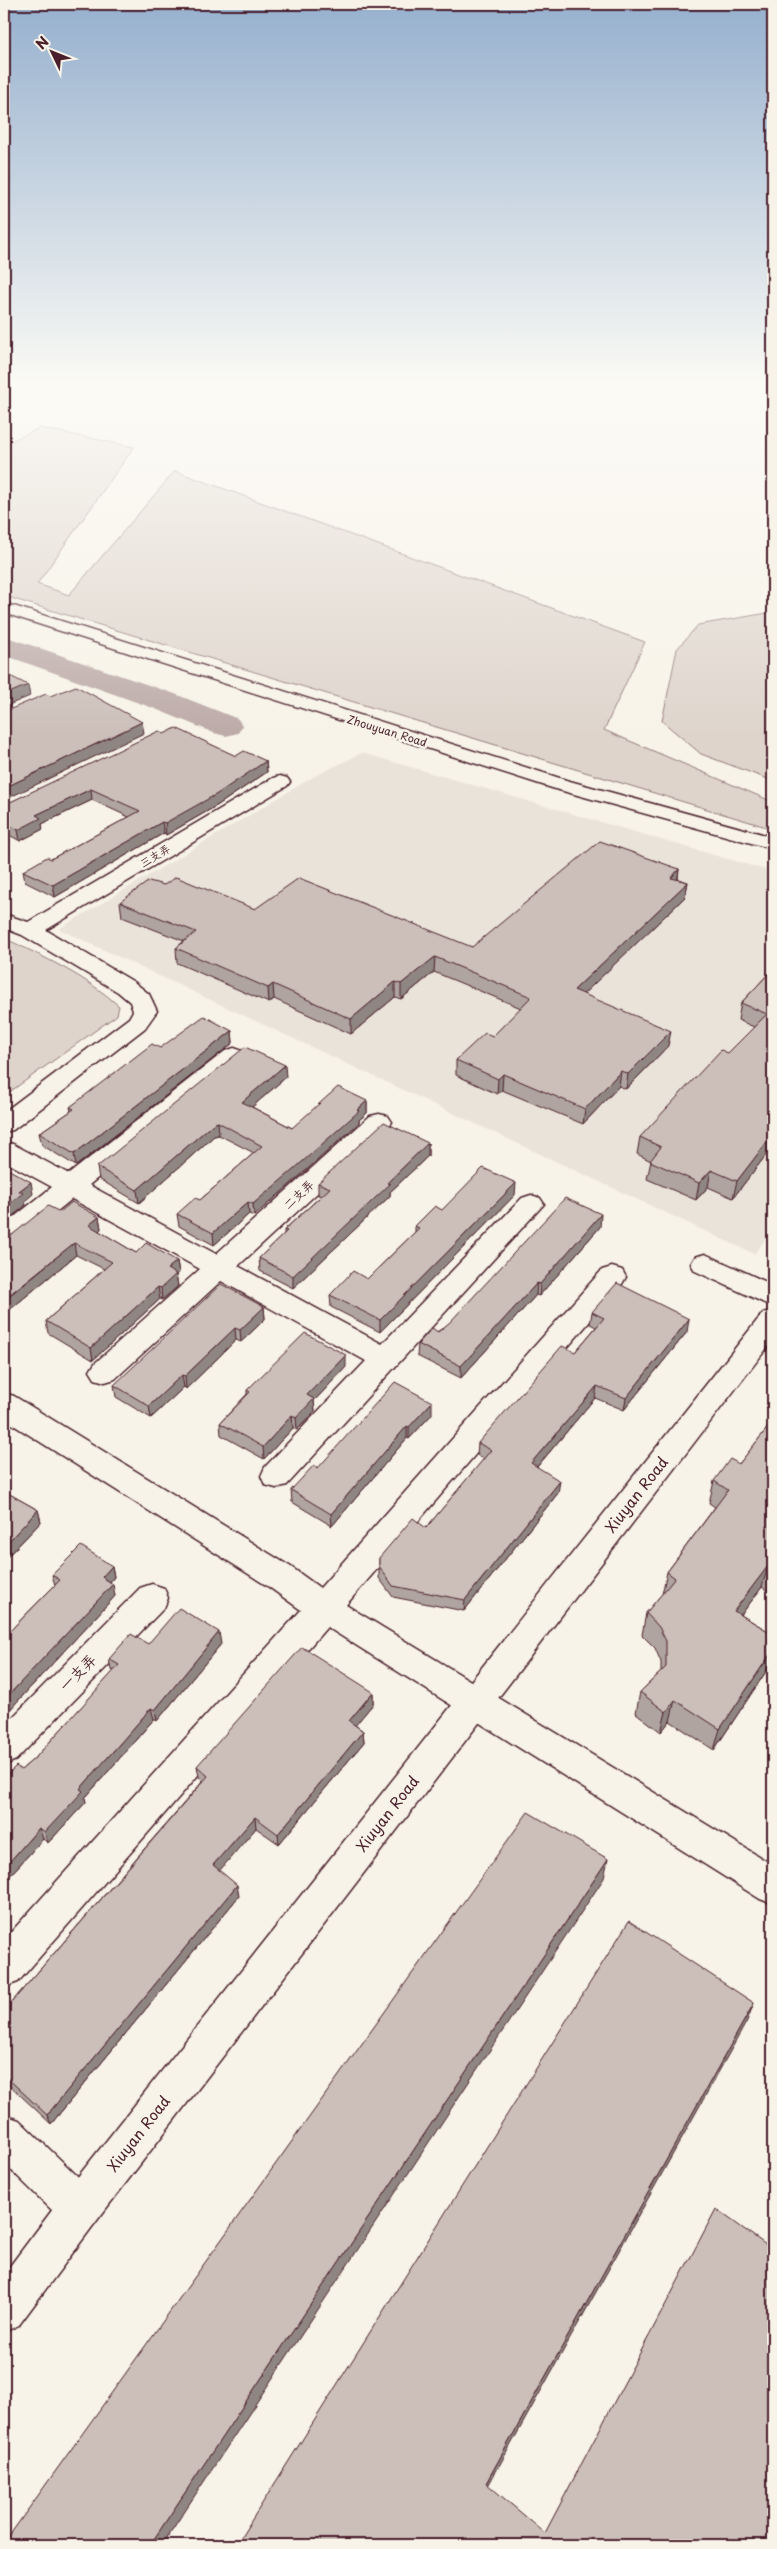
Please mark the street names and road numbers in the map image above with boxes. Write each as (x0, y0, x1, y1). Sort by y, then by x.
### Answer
street label: Zhouyuan Road (345, 710, 429, 751)
street label: 三支弄 (136, 840, 173, 871)
street label: 二支弄 (279, 1175, 318, 1213)
street label: Xiuyan Road (599, 1451, 673, 1537)
street label: 一支弄 (53, 1648, 101, 1696)
street label: Xiuyan Road (350, 1770, 424, 1856)
street label: Xiuyan Road (101, 2090, 175, 2176)

